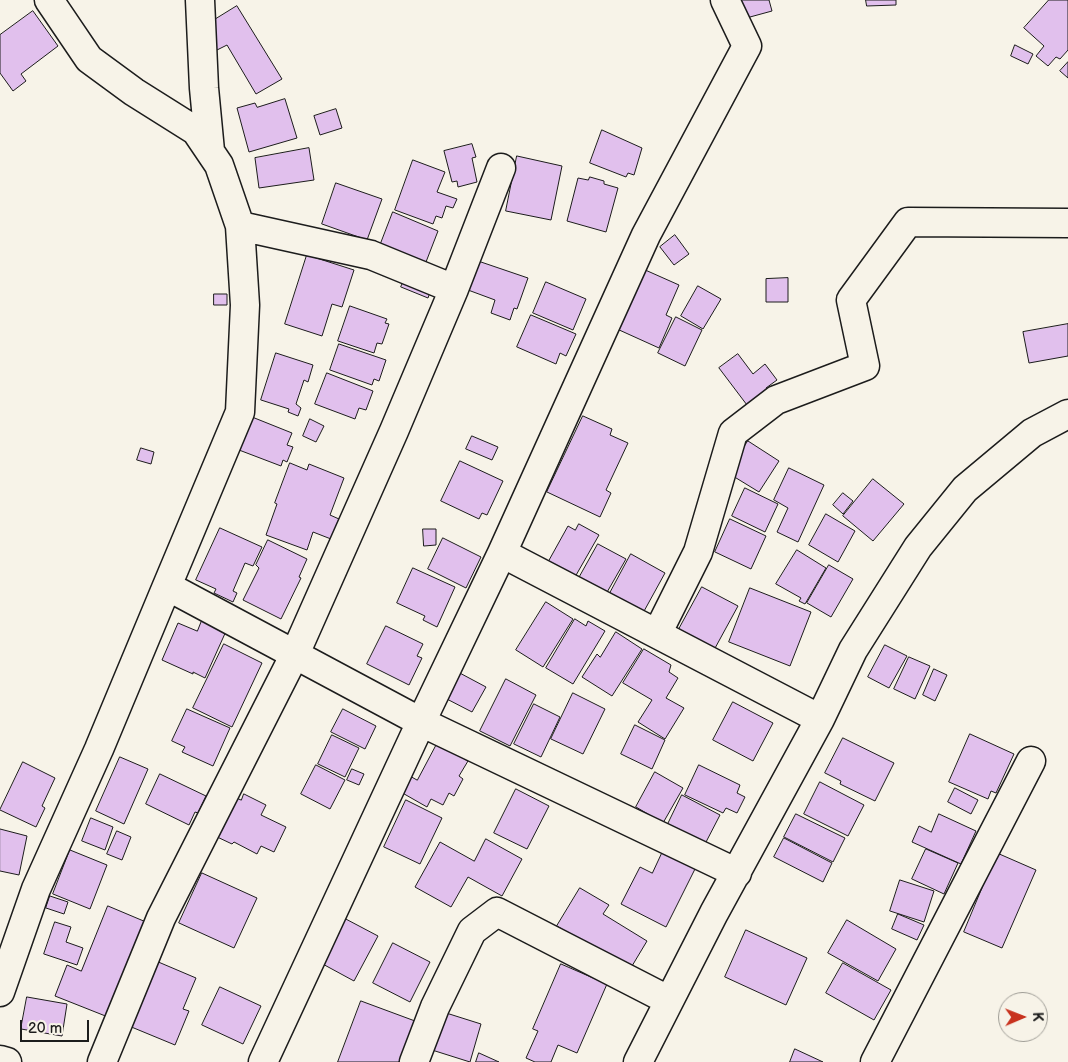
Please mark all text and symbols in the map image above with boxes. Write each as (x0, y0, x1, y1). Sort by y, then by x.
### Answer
north arrow (998, 992, 1048, 1042)
scale bar (22, 1010, 91, 1042)
text: K (1029, 1012, 1046, 1022)
text: 20 m (28, 1019, 62, 1038)

